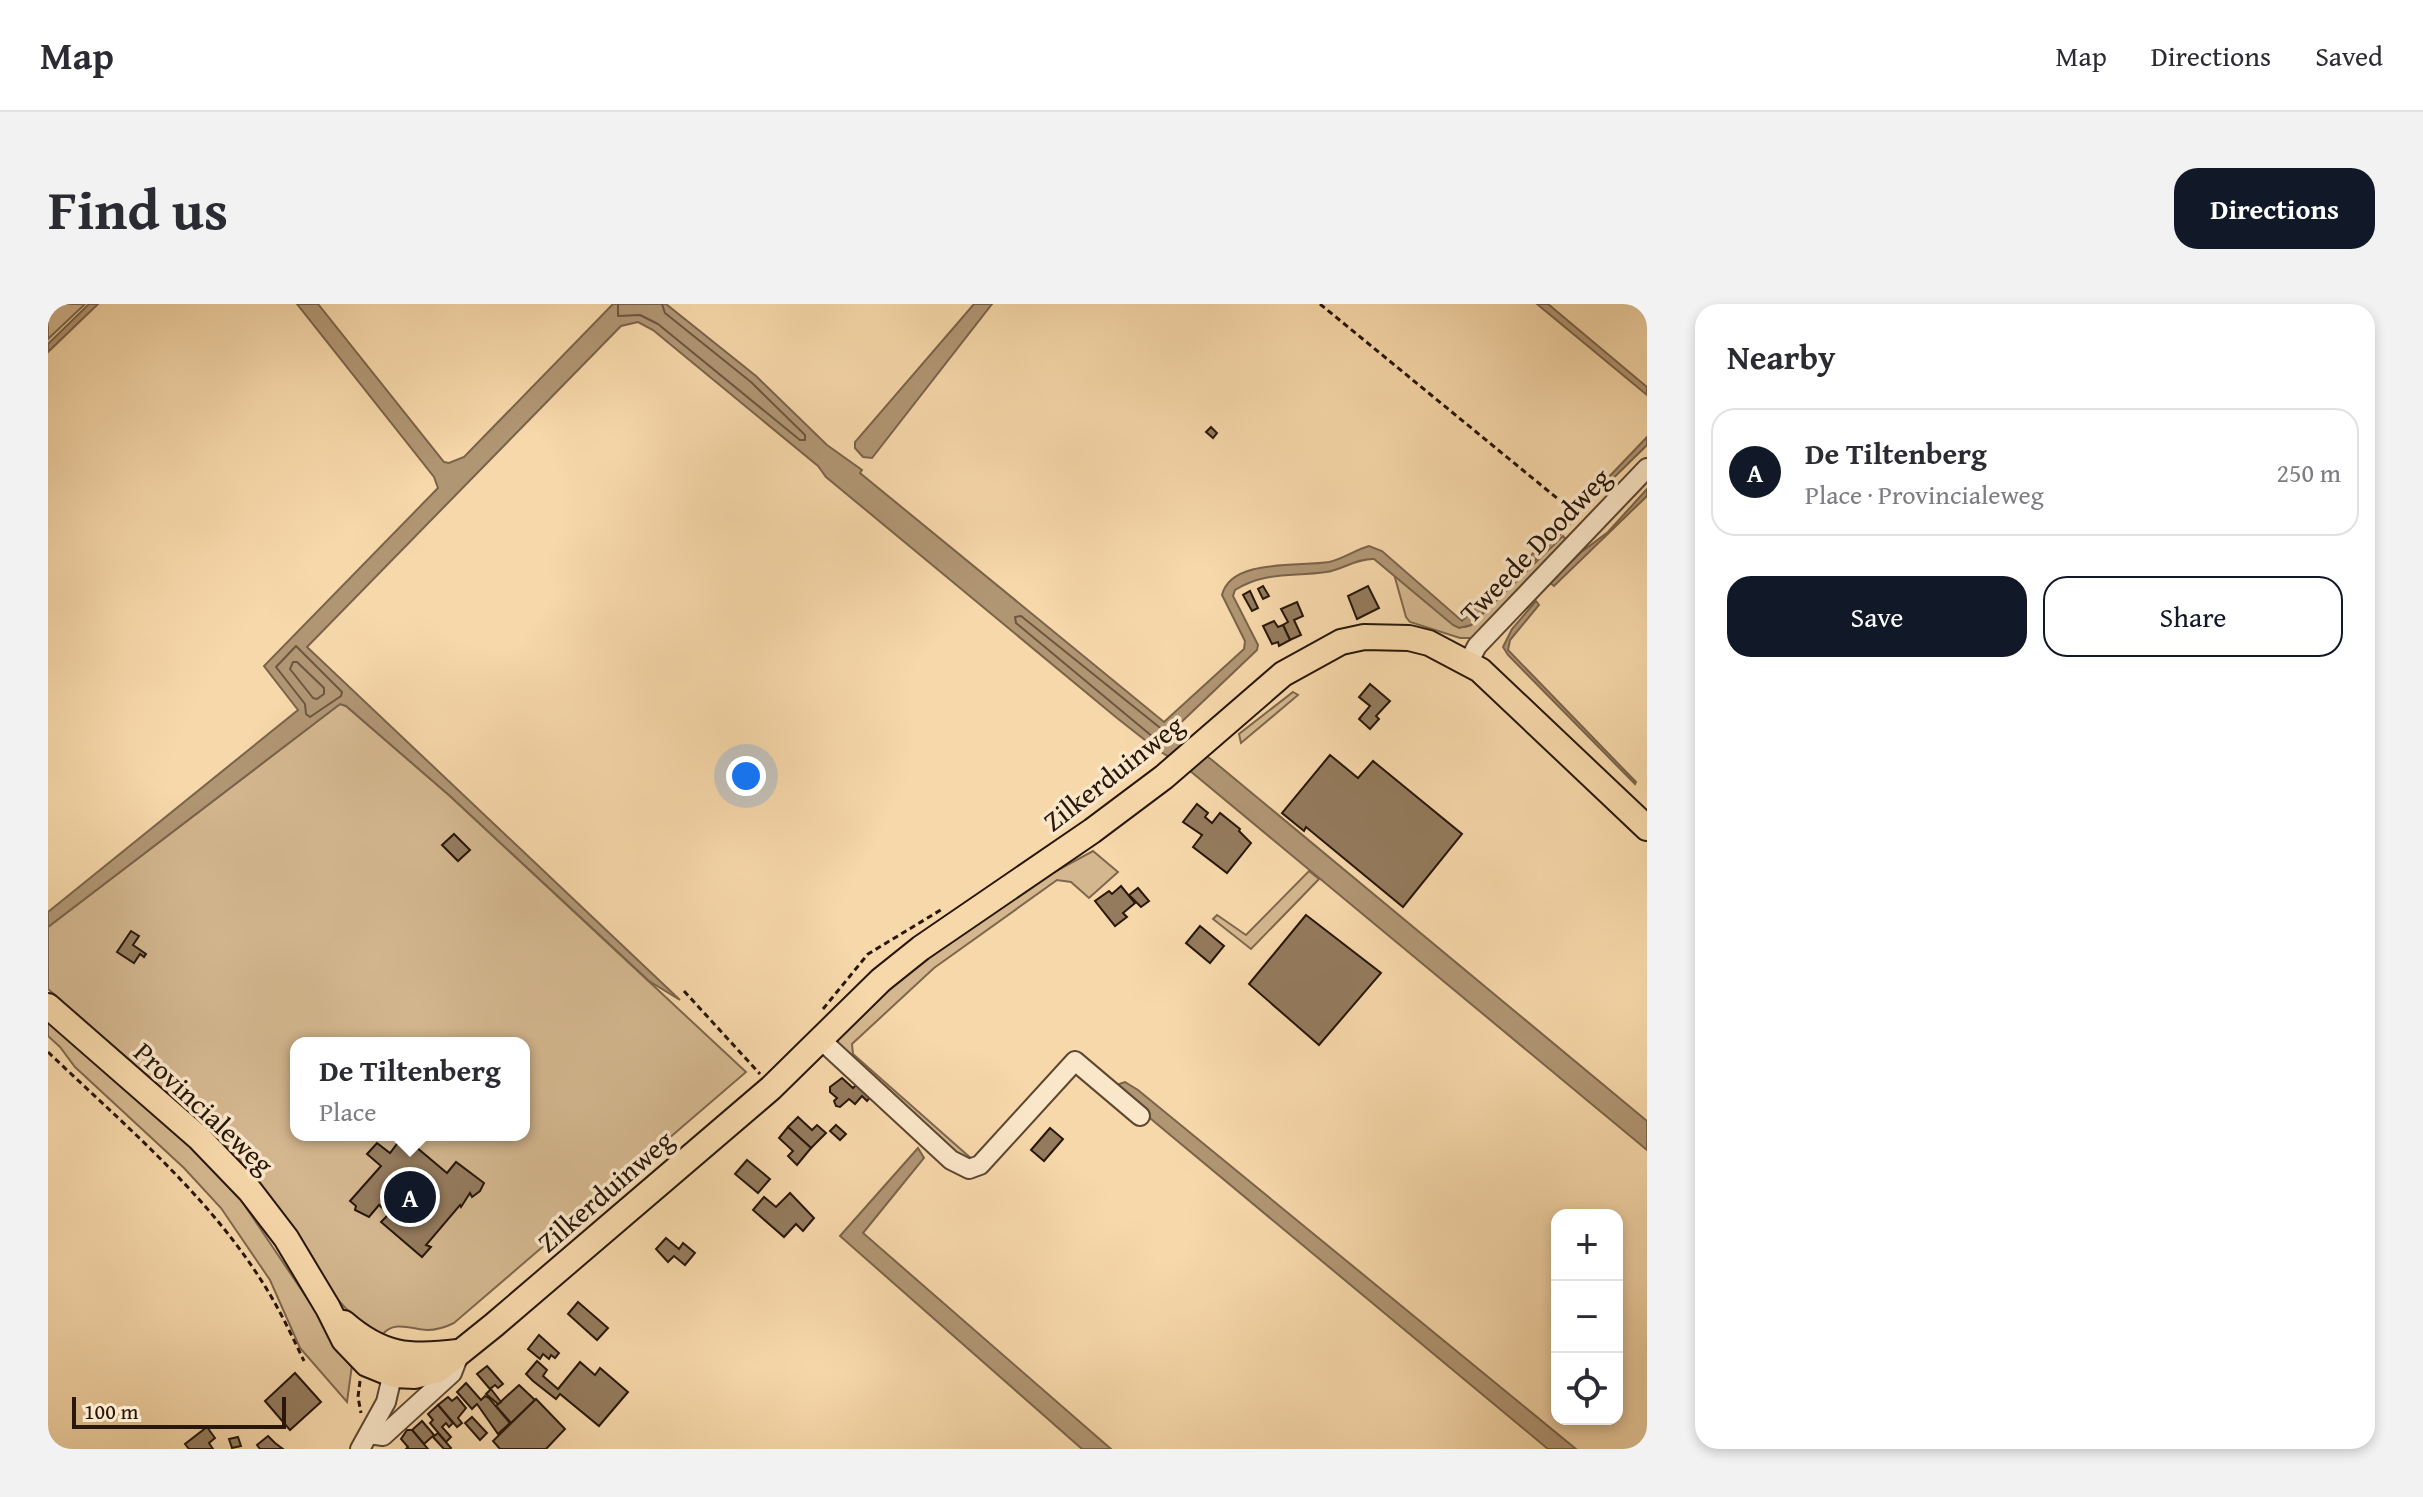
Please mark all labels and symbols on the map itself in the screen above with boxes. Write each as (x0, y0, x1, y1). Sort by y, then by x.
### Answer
street label: Tweede Doodweg (1450, 458, 1620, 632)
street label: Zilkerduinweg (1034, 704, 1192, 841)
your location (726, 756, 766, 796)
street label: Provincialeweg (125, 1032, 284, 1183)
street label: Zilkerduinweg (528, 1120, 682, 1261)
pin: A (384, 1167, 436, 1227)
scale bar (72, 1393, 286, 1429)

